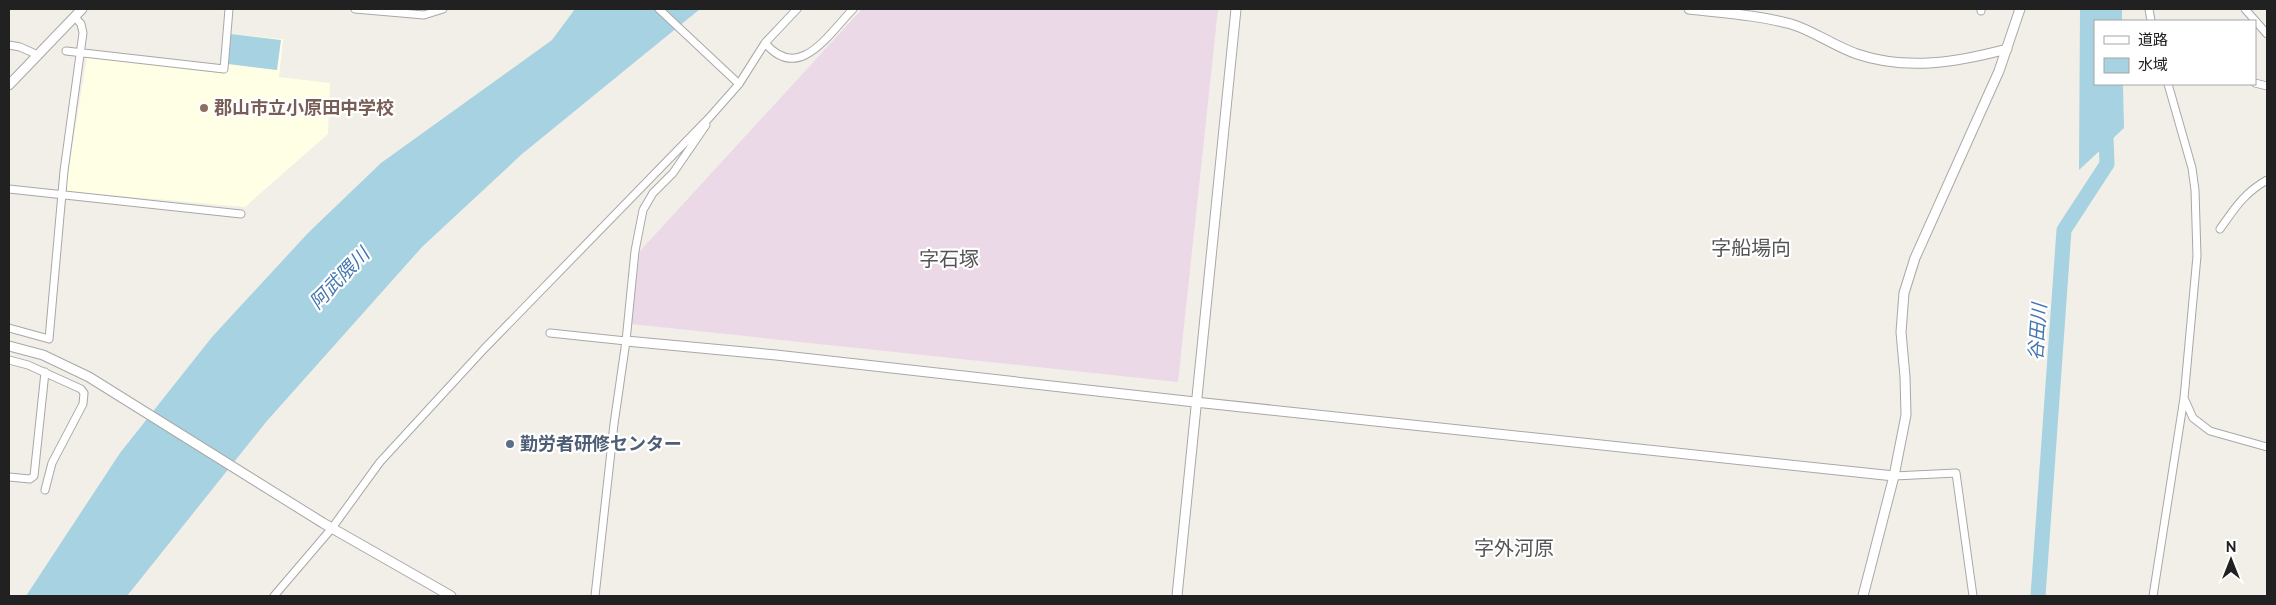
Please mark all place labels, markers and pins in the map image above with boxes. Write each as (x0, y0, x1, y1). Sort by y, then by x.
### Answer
place label: 郡山市立小原田中学校 (214, 97, 394, 118)
marker: 郡山市立小原田中学校 (198, 102, 210, 114)
place label: 勤労者研修センター (520, 433, 682, 454)
marker: 勤労者研修センター (504, 438, 516, 450)

